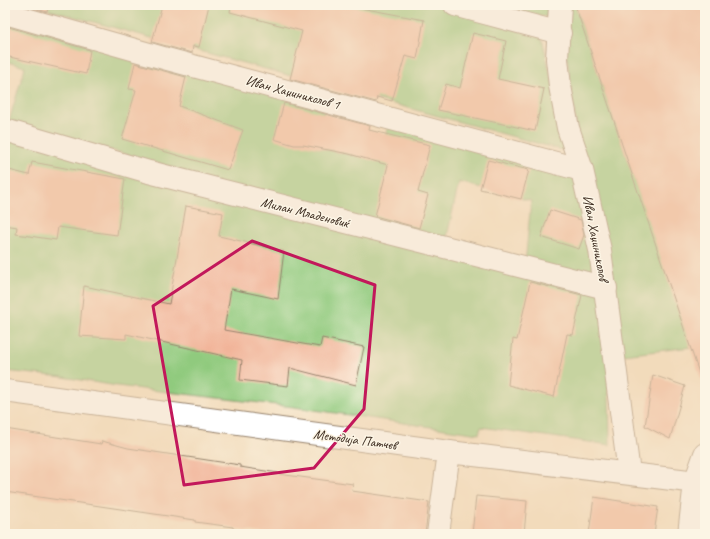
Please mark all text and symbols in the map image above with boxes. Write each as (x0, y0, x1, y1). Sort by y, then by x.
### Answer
street label: Иван Хаџиниколов 1 (244, 72, 342, 113)
street label: Милан Младеновиќ (259, 193, 352, 232)
street label: Иван Хаџиниколов (579, 194, 613, 286)
street label: Методија Патчев (312, 425, 400, 454)

